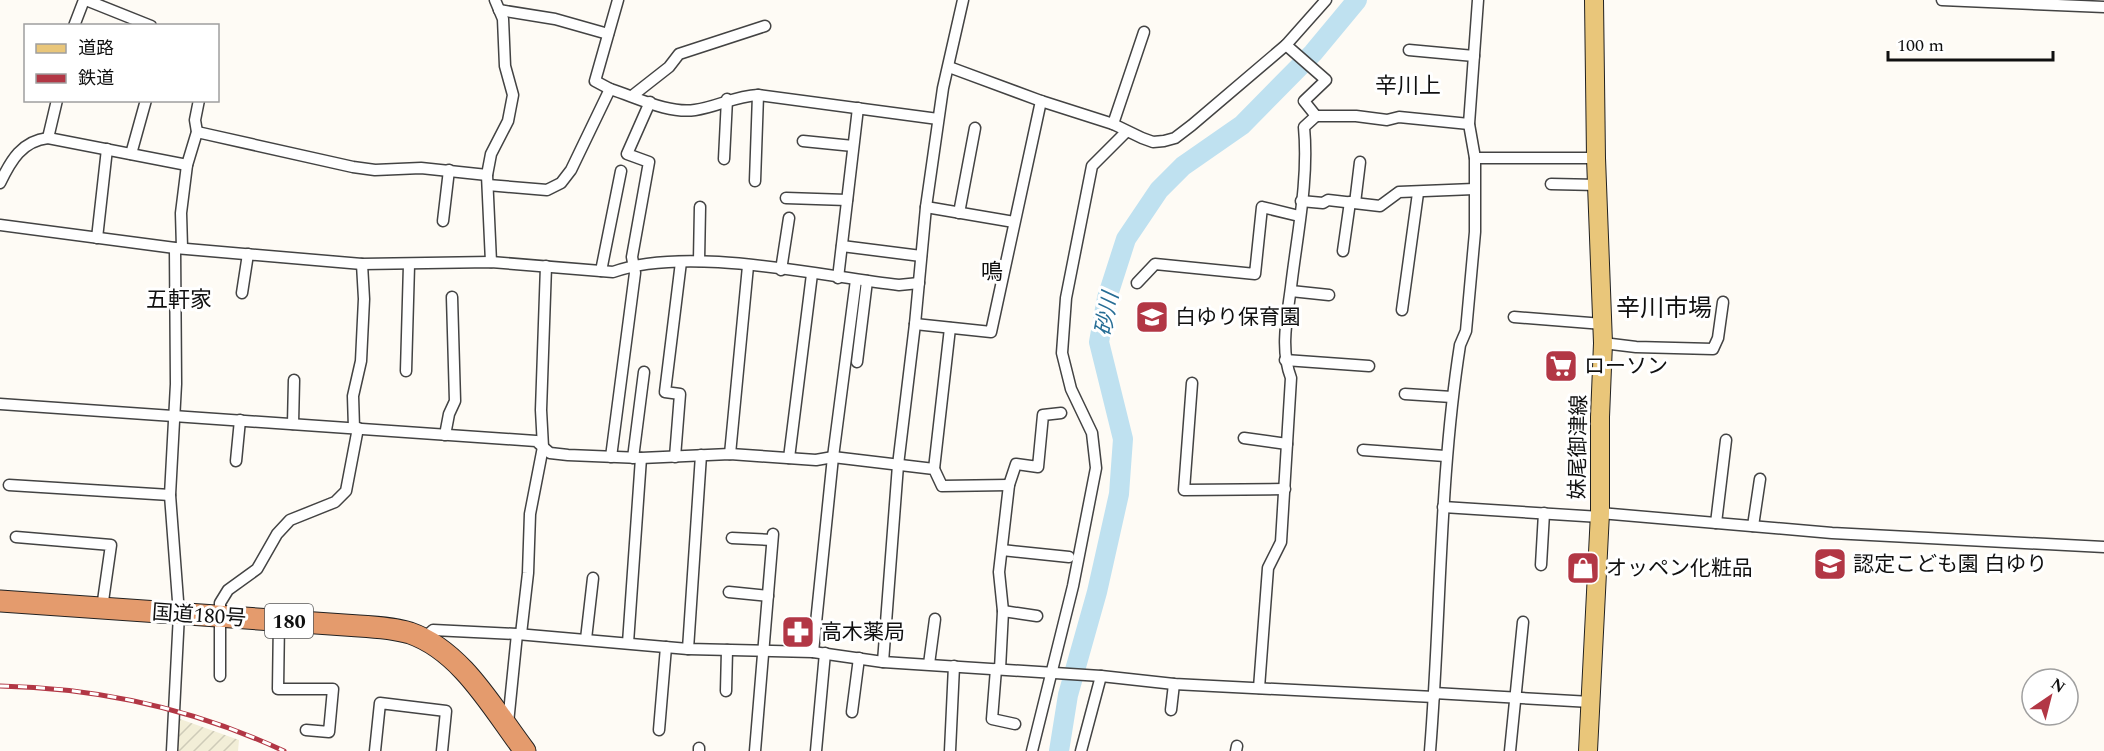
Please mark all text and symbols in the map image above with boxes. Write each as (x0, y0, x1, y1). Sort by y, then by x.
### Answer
legend (24, 24, 219, 102)
scale bar (1888, 24, 2053, 62)
text: 100 m (1897, 32, 1944, 59)
text: 道路 (78, 35, 114, 62)
text: 鉄道 (78, 65, 114, 92)
district label: 辛川上 (1375, 70, 1441, 103)
district label: 鳴 (981, 256, 1003, 289)
district label: 五軒家 (146, 284, 212, 317)
water label: 砂川 (1087, 288, 1128, 339)
district label: 辛川市場 (1616, 291, 1712, 327)
school or university icon: 白ゆり保育園 (1134, 299, 1170, 335)
place label: 白ゆり保育園 (1175, 302, 1301, 334)
supermarket icon: ローソン (1543, 348, 1579, 384)
place label: ローソン (1584, 351, 1668, 383)
street label: 妹尾御津線 (1562, 394, 1596, 500)
school or university icon: 認定こども園 白ゆり (1812, 546, 1848, 582)
place label: 認定こども園 白ゆり (1853, 549, 2047, 581)
shop icon: オッペン化粧品 (1565, 550, 1601, 586)
place label: オッペン化粧品 (1606, 553, 1753, 585)
street label: 国道180号 (151, 597, 247, 635)
road number: 180 (265, 604, 313, 638)
pharmacy icon: 高木薬局 (780, 614, 816, 650)
place label: 高木薬局 (821, 617, 905, 649)
north arrow (2020, 667, 2080, 727)
text: N (2046, 672, 2070, 699)

